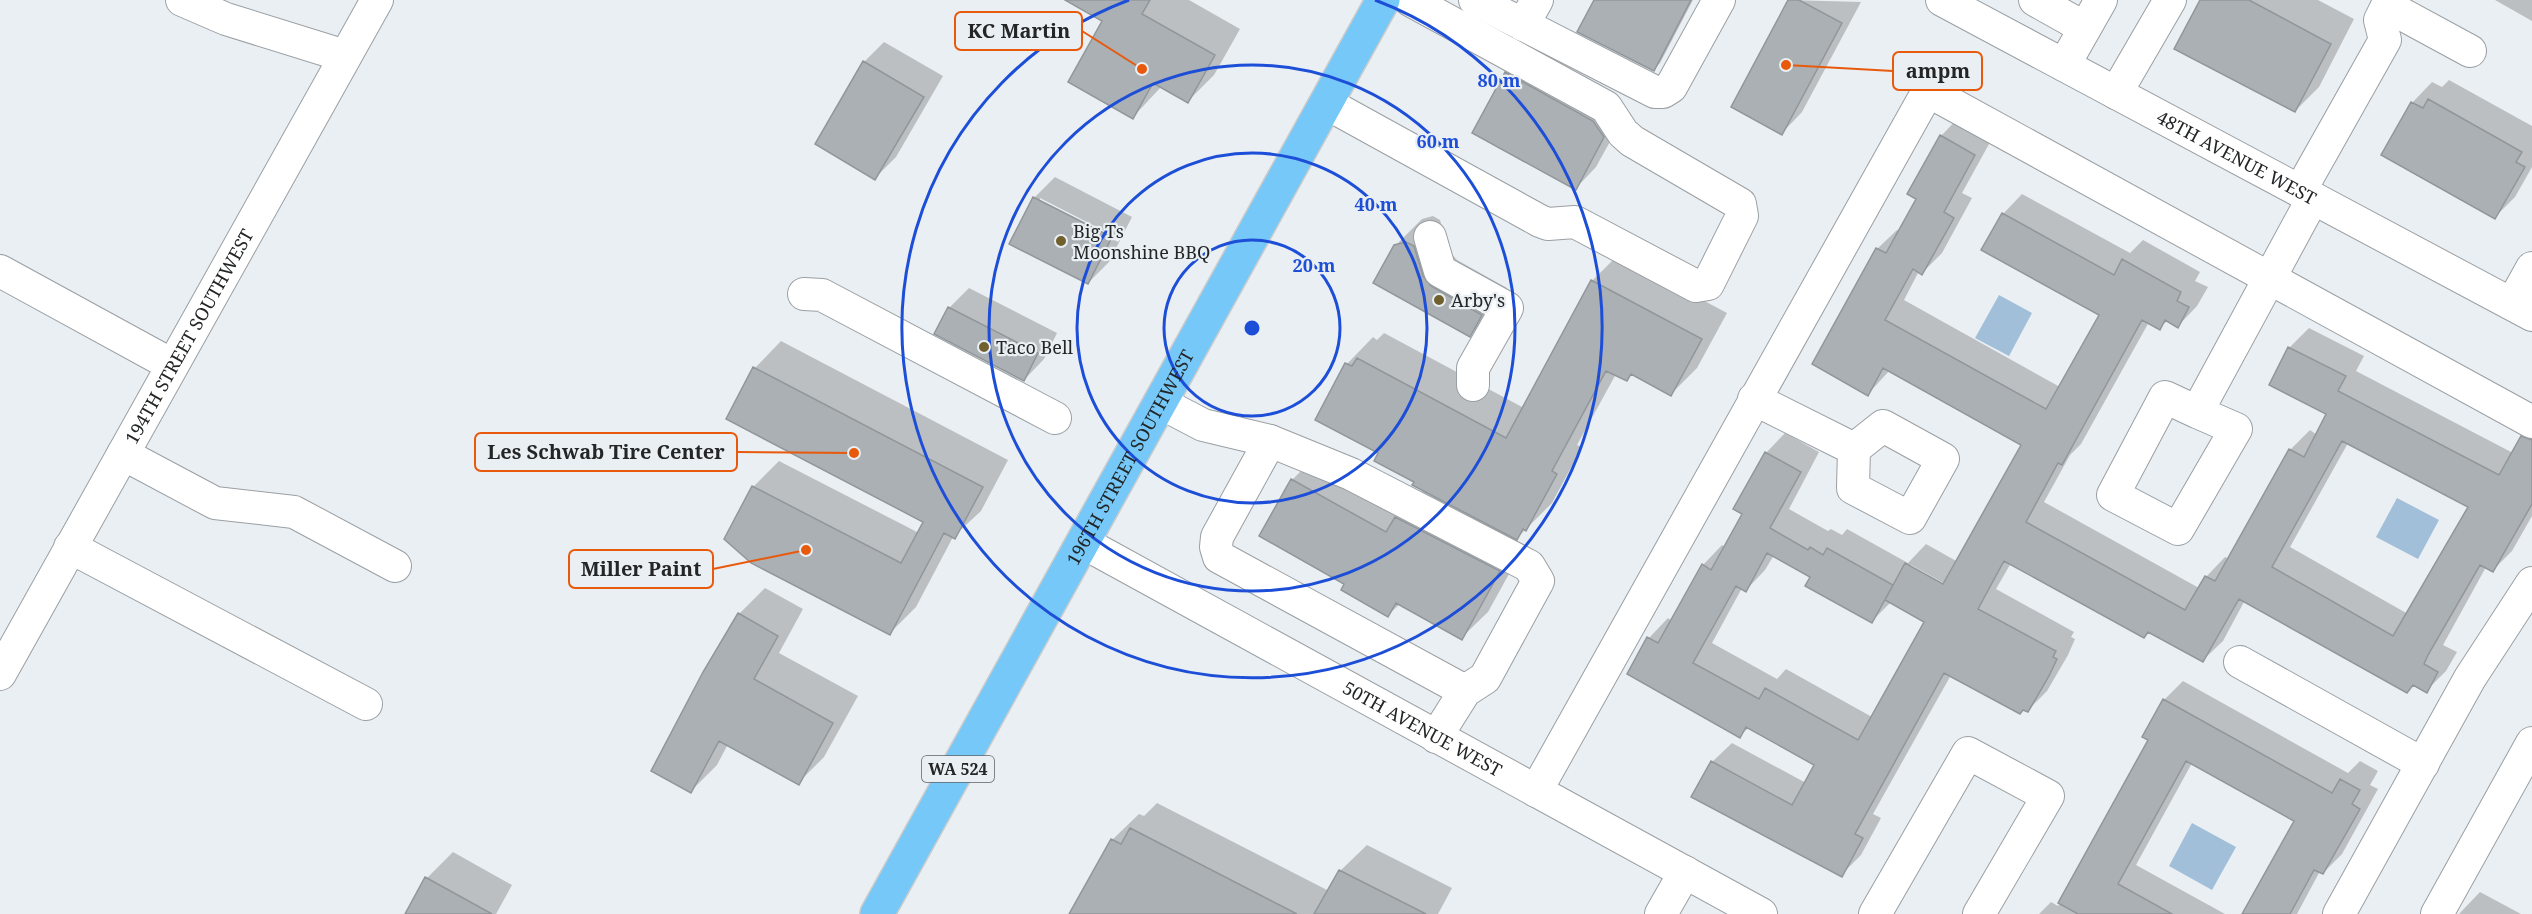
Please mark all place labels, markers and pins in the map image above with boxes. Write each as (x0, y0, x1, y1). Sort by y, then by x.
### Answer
callout: KC Martin (955, 12, 1082, 50)
callout: ampm (1893, 52, 1982, 90)
place label: Big Ts Moonshine BBQ (1073, 219, 1210, 264)
marker: Big Ts Moonshine BBQ (1054, 234, 1068, 248)
place label: Arby's (1451, 288, 1505, 312)
marker: Arby's (1432, 293, 1446, 307)
centre of rings (1242, 318, 1262, 338)
place label: Taco Bell (996, 335, 1074, 359)
marker: Taco Bell (977, 340, 991, 354)
callout: Les Schwab Tire Center (475, 433, 737, 471)
callout: Miller Paint (569, 550, 713, 588)

